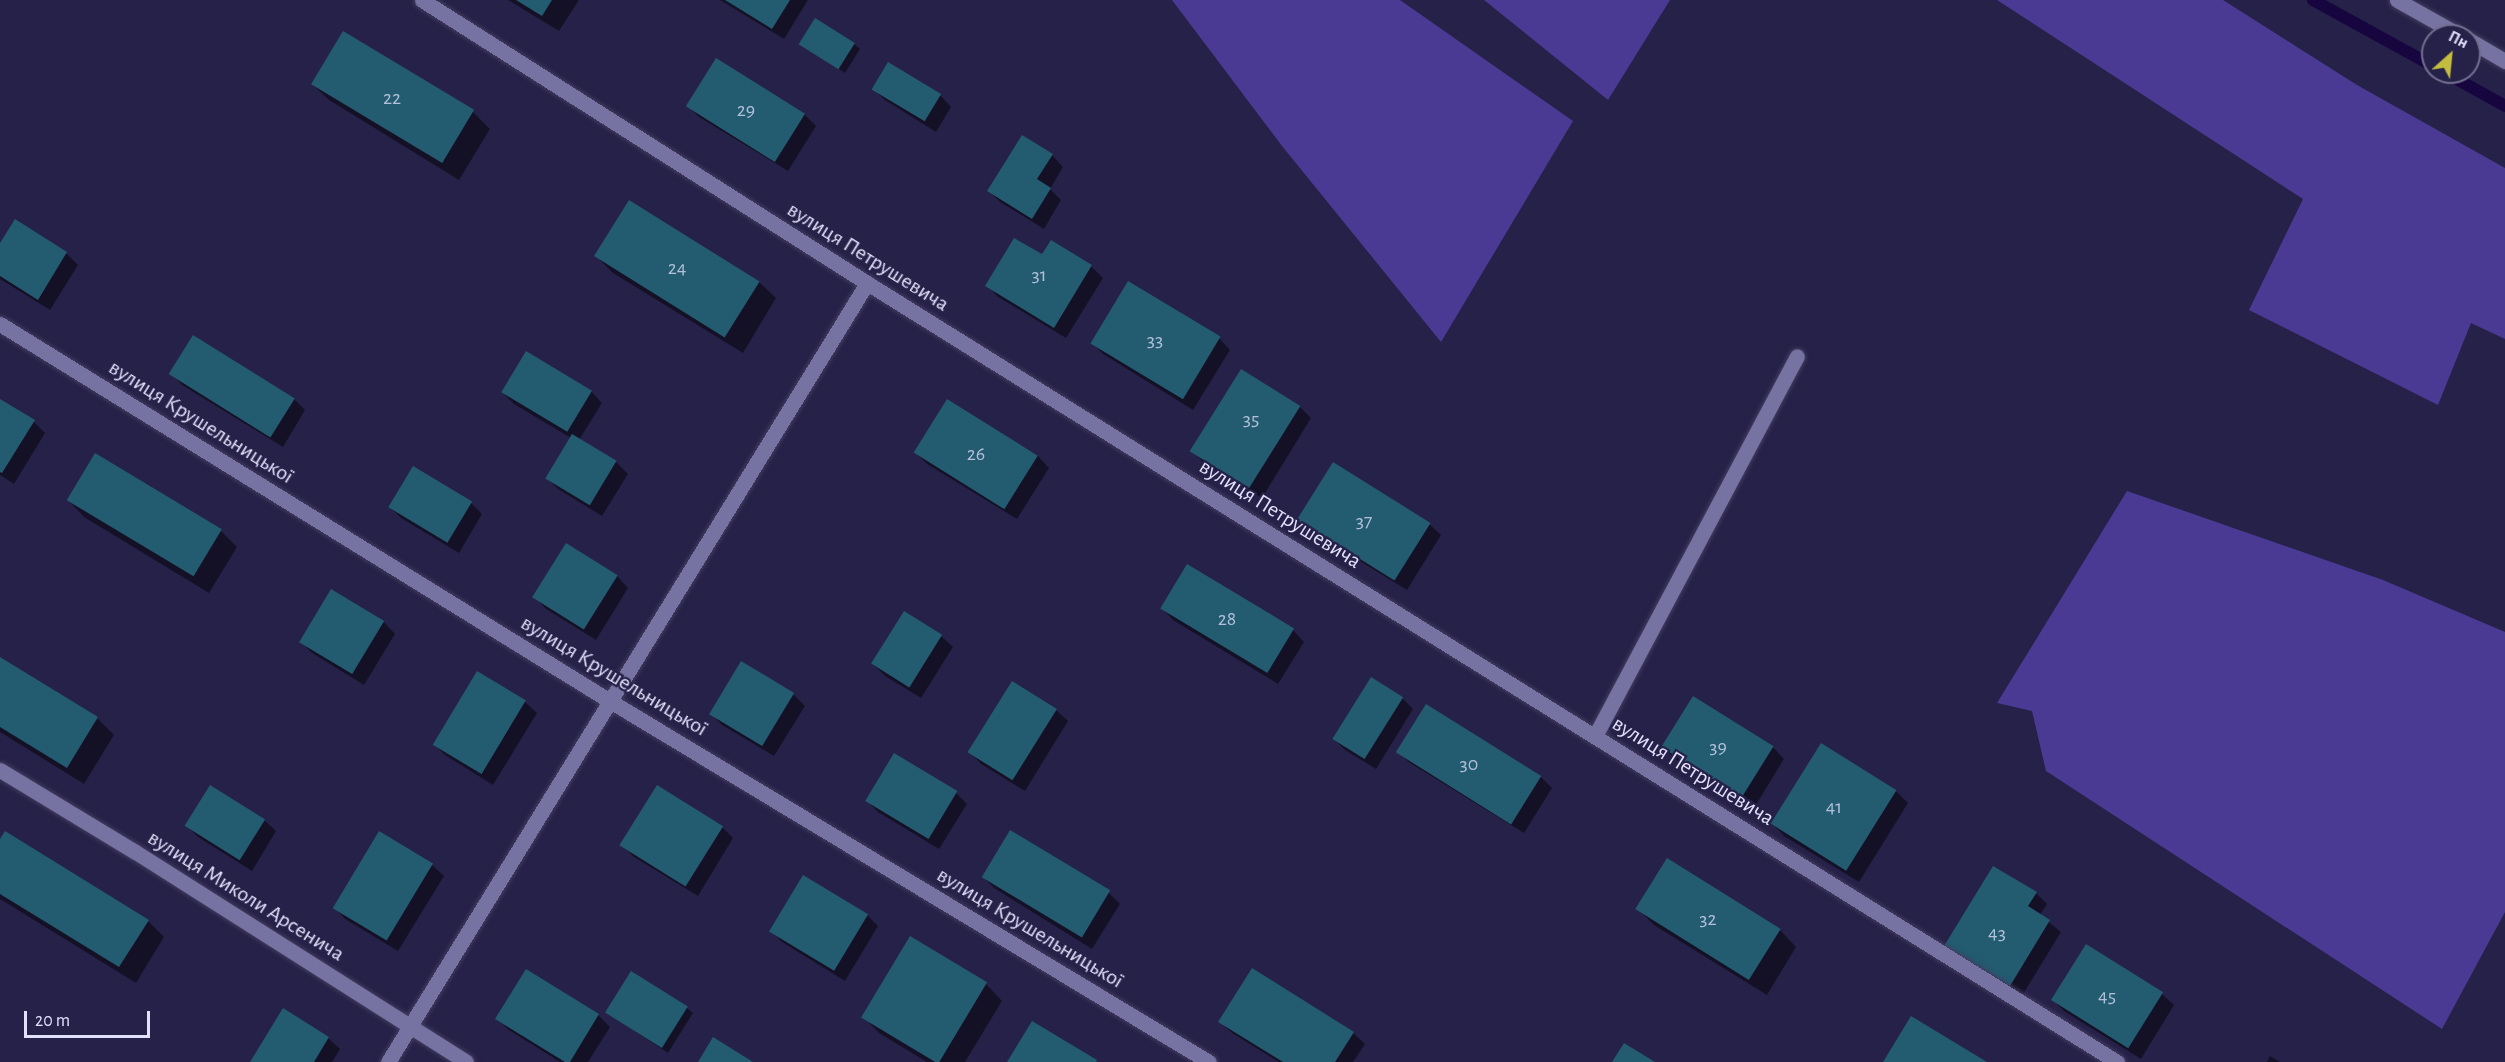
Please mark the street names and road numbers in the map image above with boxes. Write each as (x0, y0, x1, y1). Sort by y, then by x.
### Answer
street label: вулиця Петрушевича (782, 196, 954, 318)
street label: вулиця Крушельницької (104, 354, 298, 490)
street label: вулиця Петрушевича (1194, 453, 1366, 575)
street label: вулиця Крушельницької (516, 610, 712, 742)
street label: вулиця Петрушевича (1607, 710, 1779, 832)
street label: вулиця Миколи Арсенича (143, 825, 349, 967)
street label: вулиця Крушельницької (932, 862, 1128, 994)

